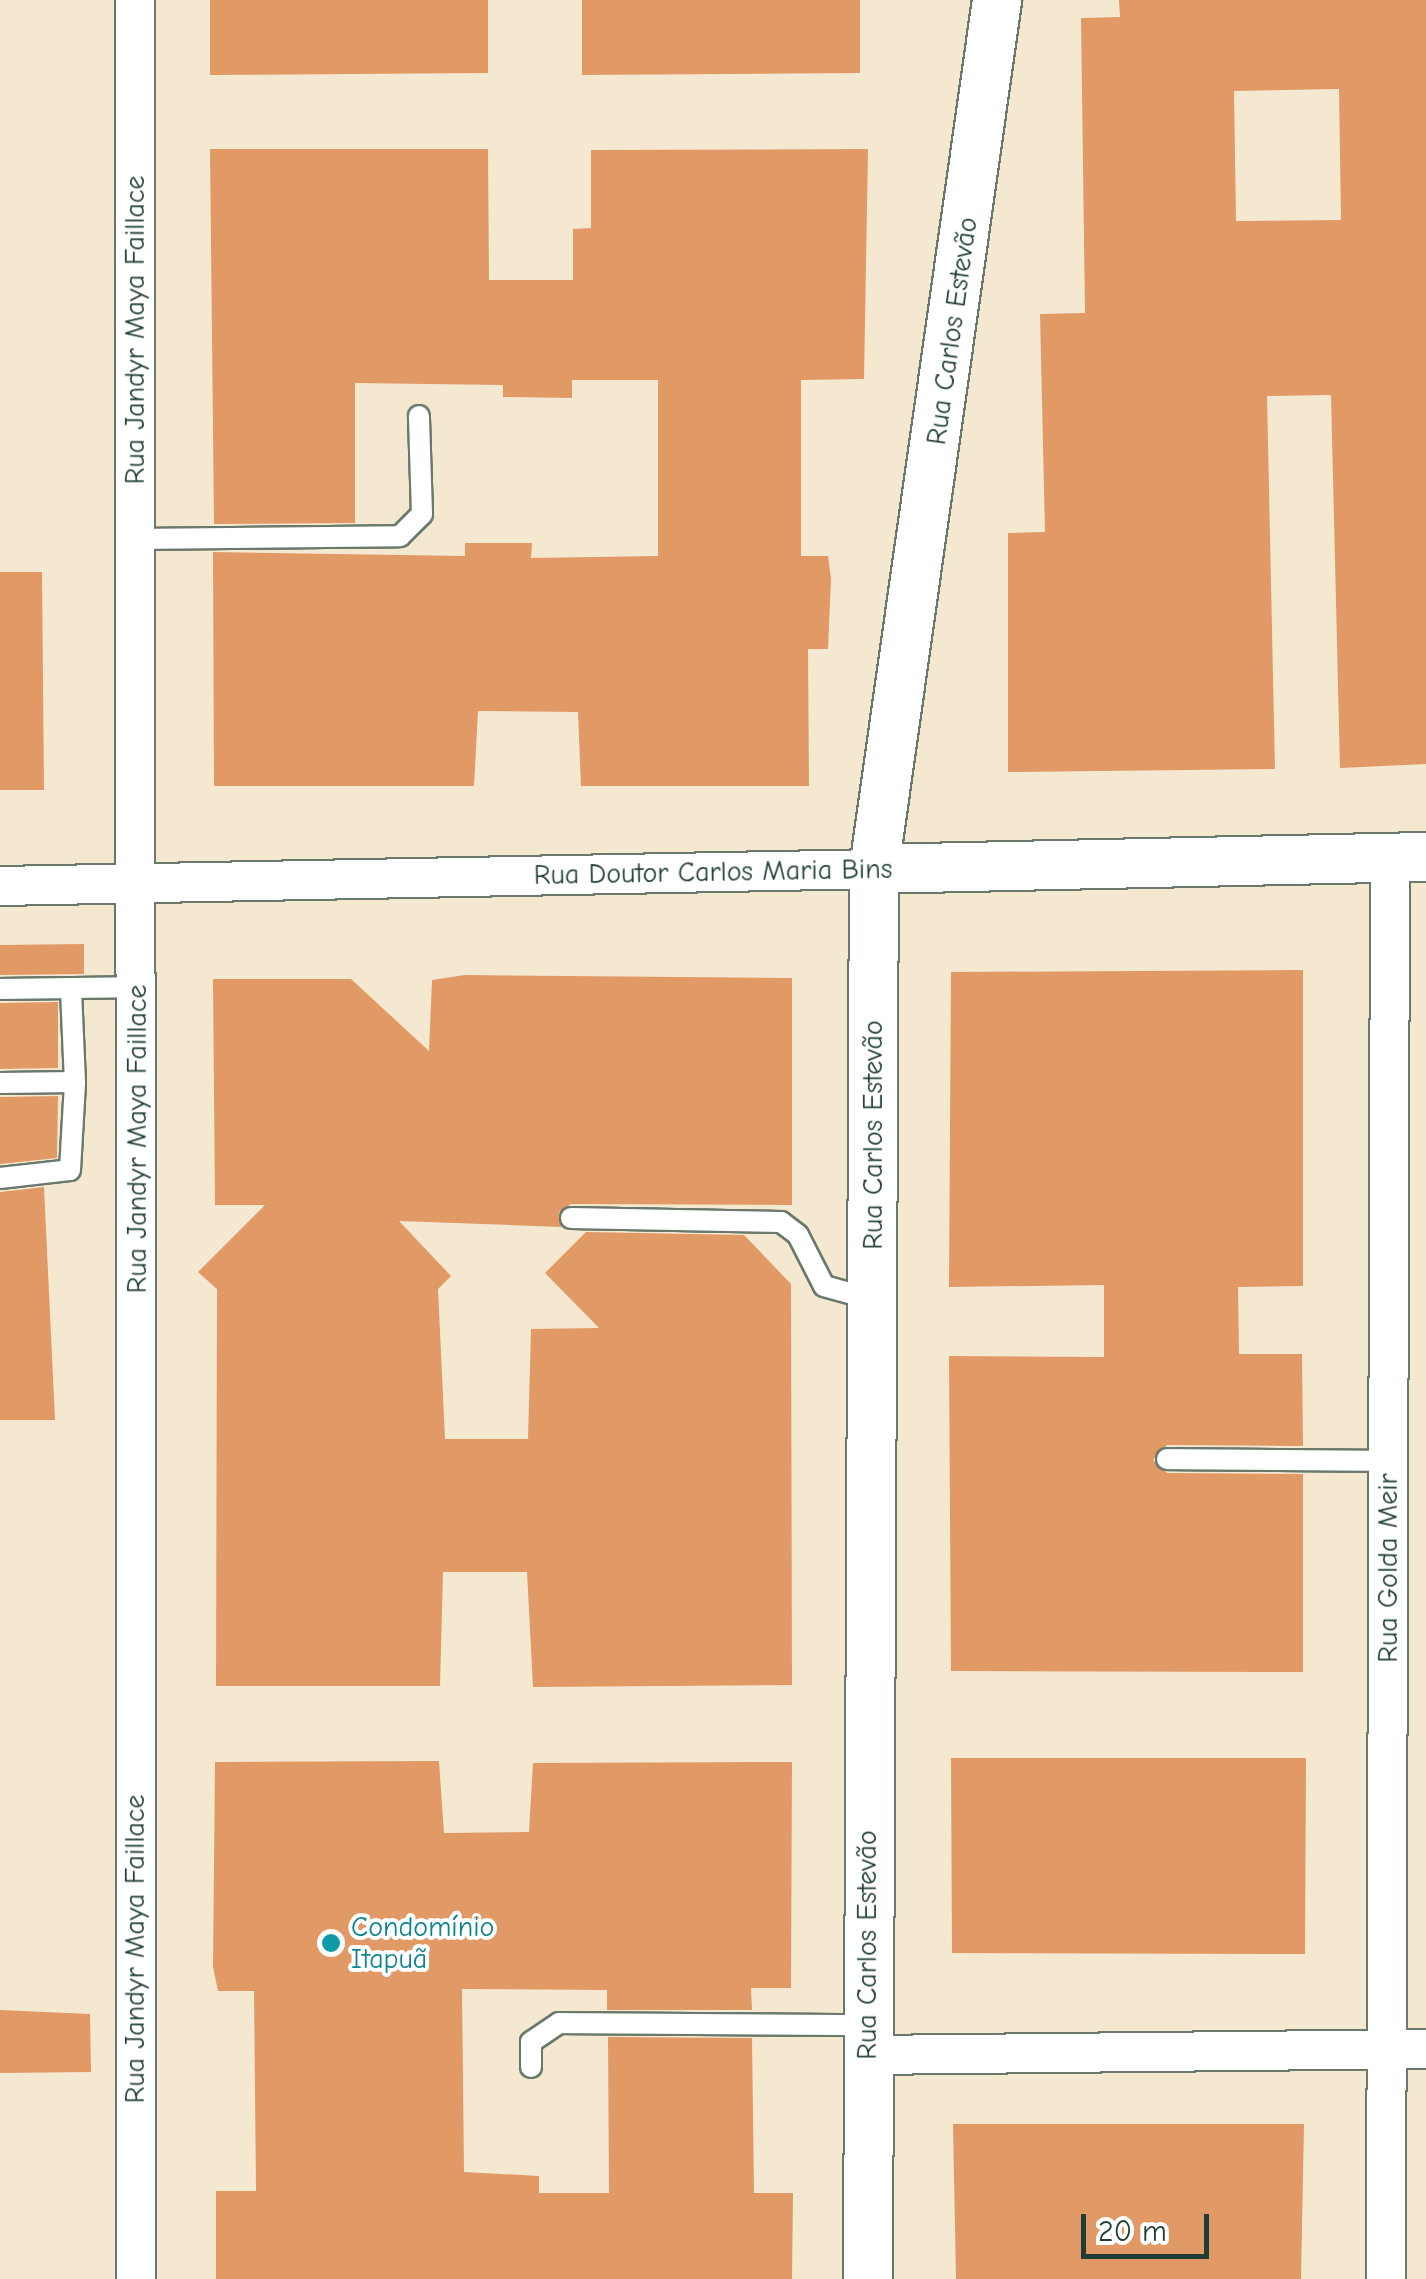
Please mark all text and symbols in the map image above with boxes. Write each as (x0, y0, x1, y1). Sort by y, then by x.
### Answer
street label: Rua Jandyr Maya Faillace (118, 176, 152, 484)
street label: Rua Carlos Estevão (919, 215, 985, 447)
street label: Rua Doutor Carlos Maria Bins (533, 852, 893, 892)
street label: Rua Jandyr Maya Faillace (120, 985, 154, 1293)
street label: Rua Carlos Estevão (856, 1020, 890, 1250)
street label: Rua Golda Meir (1371, 1473, 1405, 1663)
street label: Rua Jandyr Maya Faillace (118, 1795, 152, 2103)
street label: Rua Carlos Estevão (850, 1830, 884, 2060)
place label: Condomínio Itapuã (351, 1910, 494, 1976)
marker: Condomínio Itapuã (320, 1932, 342, 1954)
scale bar (1086, 2194, 1214, 2256)
text: 20 m (1098, 2214, 1167, 2249)

